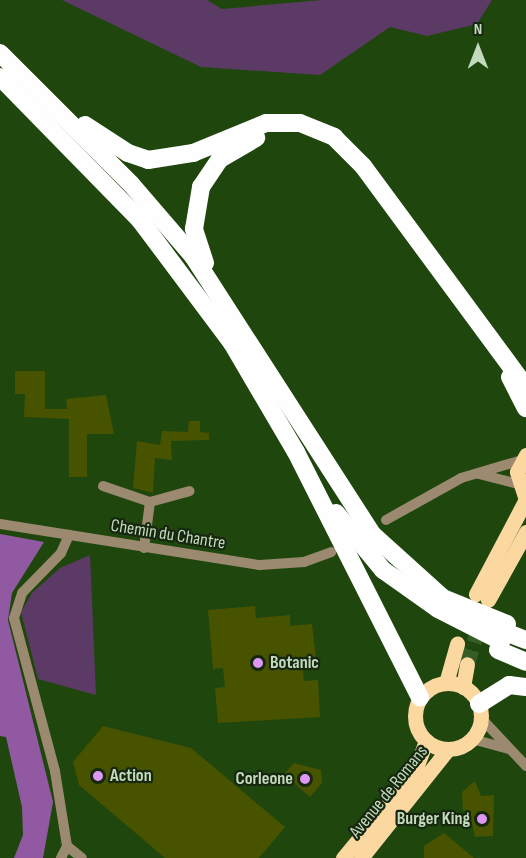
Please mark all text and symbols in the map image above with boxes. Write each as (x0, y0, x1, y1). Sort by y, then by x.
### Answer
north arrow (448, 18, 508, 78)
text: N (474, 20, 482, 39)
street label: Chemin du Chantre (109, 515, 227, 555)
place label: Botanic (270, 652, 319, 674)
marker: Botanic (251, 656, 265, 670)
street label: Avenue de Romans (345, 741, 433, 843)
place label: Action (110, 765, 152, 787)
place label: Corleone (236, 768, 293, 790)
marker: Action (91, 769, 105, 783)
marker: Corleone (298, 772, 312, 786)
place label: Burger King (397, 808, 470, 830)
marker: Burger King (475, 812, 489, 826)

